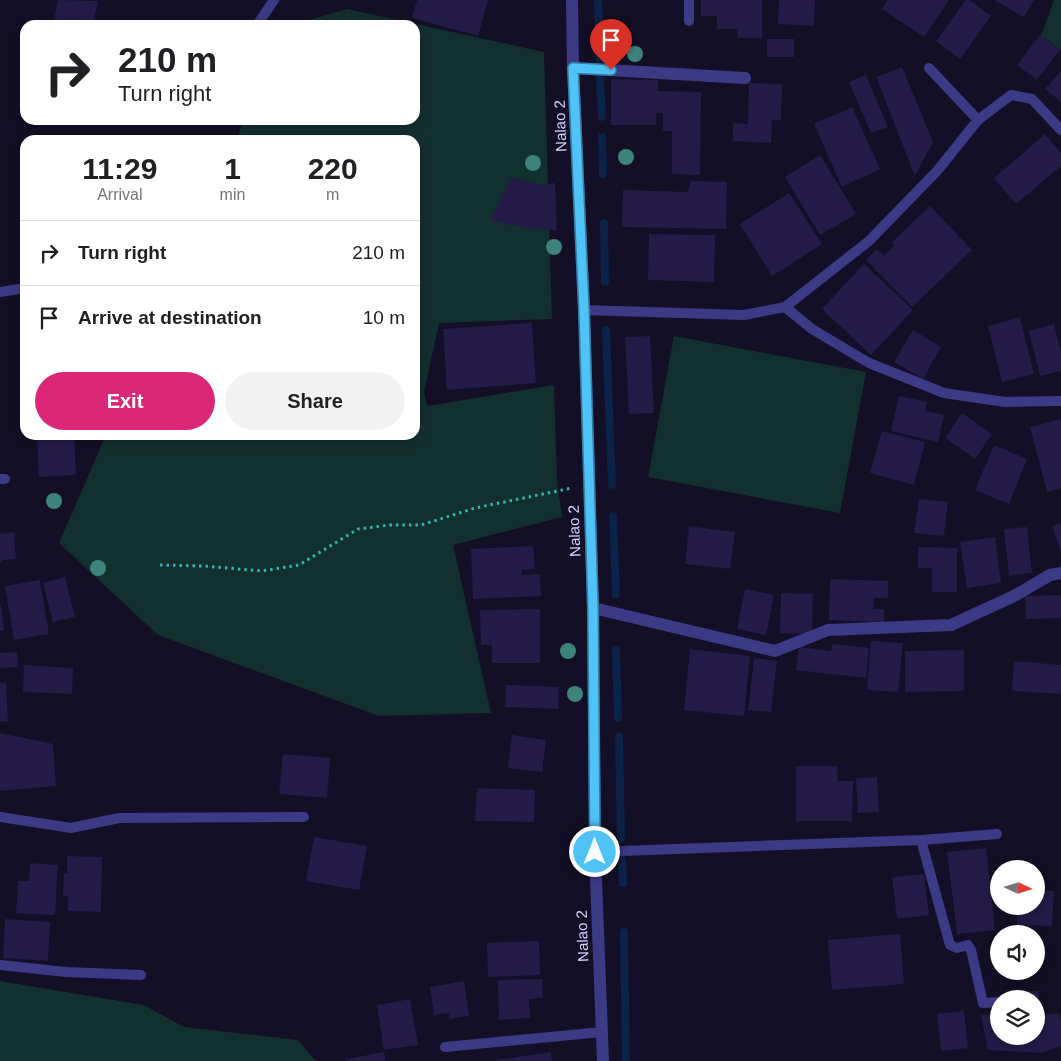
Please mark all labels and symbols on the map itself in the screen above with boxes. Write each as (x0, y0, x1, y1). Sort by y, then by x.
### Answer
pin (590, 19, 632, 70)
street label: Nalao 2 (551, 100, 569, 152)
street label: Nalao 2 (565, 505, 583, 557)
position arrow (568, 825, 620, 877)
north arrow (990, 860, 1045, 915)
street label: Nalao 2 (573, 910, 591, 962)

